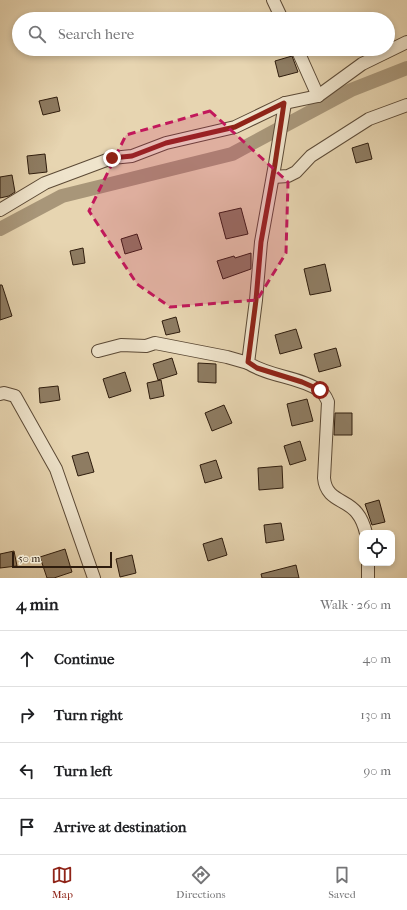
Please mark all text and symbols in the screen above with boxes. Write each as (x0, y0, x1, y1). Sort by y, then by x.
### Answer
search box (12, 12, 395, 56)
icon: search (26, 23, 48, 45)
text: Search here (58, 25, 134, 43)
route end (103, 149, 121, 167)
route start (311, 381, 329, 399)
map controls (359, 530, 395, 566)
button: locate (359, 530, 395, 566)
scale bar (12, 550, 112, 569)
text: 50 m (18, 552, 40, 565)
text: 4 min (16, 594, 59, 614)
text: Walk · 260 m (320, 597, 391, 612)
icon: ahead (16, 648, 38, 670)
text: Continue (54, 650, 114, 668)
text: 40 m (363, 651, 391, 666)
icon: right (16, 704, 38, 726)
text: Turn right (54, 706, 123, 724)
text: 130 m (360, 707, 391, 722)
icon: left (16, 760, 38, 782)
text: Turn left (54, 762, 112, 780)
text: 90 m (363, 763, 391, 778)
icon: arrive (16, 816, 38, 838)
text: Arrive at destination (54, 818, 186, 836)
tab: Map (51, 864, 73, 901)
tab: Directions (176, 864, 226, 901)
tab: Saved (328, 864, 356, 901)

